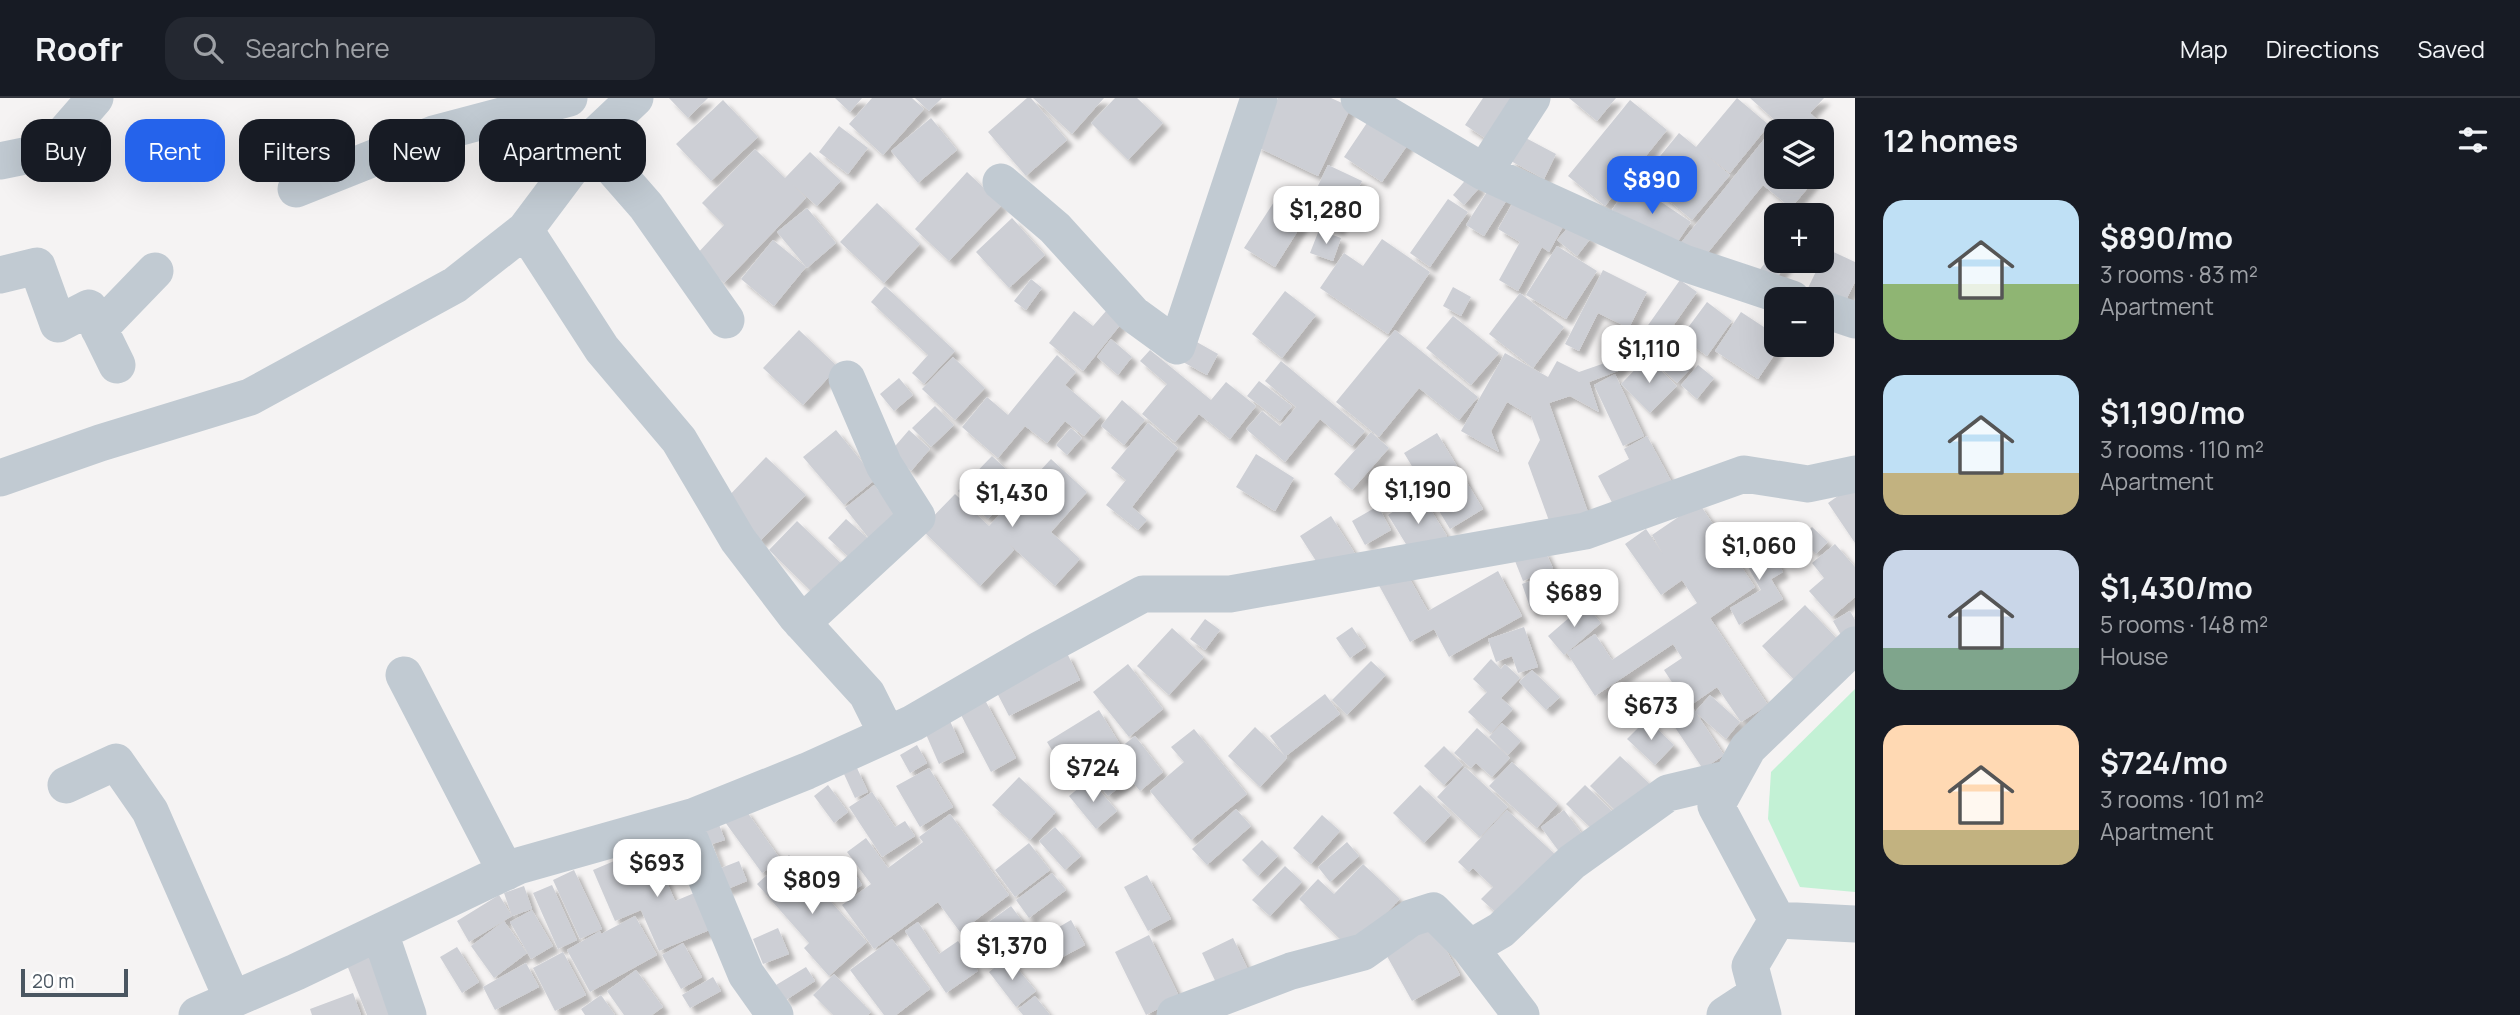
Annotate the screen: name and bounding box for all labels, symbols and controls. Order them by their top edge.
search box [165,17,655,80]
text: Roofr [35,26,123,71]
icon: search [189,29,227,67]
text: Search here [245,30,390,66]
text: Map [2180,32,2228,65]
text: Directions [2266,32,2379,65]
text: Saved [2417,32,2485,65]
chip: Buy [21,119,111,182]
chip: Rent [125,119,225,182]
chip: Filters [239,119,355,182]
chip: New [369,119,465,182]
chip: Apartment [479,119,646,182]
map controls [1764,119,1834,357]
button: layers [1764,119,1834,189]
text: 12 homes [1883,120,2018,161]
icon: filters [2454,121,2492,159]
pin: $890 [1611,156,1693,216]
text: $890 [1623,163,1681,195]
pin: $1,280 [1269,186,1383,246]
text: $1,280 [1289,193,1363,225]
button: + [1764,203,1834,273]
text: $890/mo [2100,217,2233,258]
icon: home [1939,228,2023,312]
text: 3 rooms · 83 m² [2100,258,2258,290]
button: − [1764,287,1834,357]
text: Apartment [2100,290,2214,322]
pin: $1,110 [1592,326,1706,385]
text: $1,110 [1617,332,1681,364]
text: $1,190/mo [2100,392,2245,433]
icon: home [1939,403,2023,487]
text: 3 rooms · 110 m² [2100,433,2264,465]
text: Apartment [2100,465,2214,497]
pin: $1,190 [1361,466,1475,526]
pin: $1,430 [955,470,1069,529]
text: $1,190 [1384,473,1452,505]
text: $1,430 [975,476,1049,508]
pin: $1,060 [1702,522,1816,582]
text: $1,060 [1721,529,1797,561]
text: $1,430/mo [2100,567,2253,608]
pin: $689 [1533,570,1615,629]
text: $689 [1545,576,1603,608]
icon: home [1939,578,2023,662]
text: 5 rooms · 148 m² [2100,608,2268,640]
text: House [2100,640,2169,672]
pin: $673 [1610,682,1692,742]
text: $673 [1624,689,1678,721]
text: $724/mo [2100,742,2228,783]
pin: $724 [1052,744,1134,804]
text: $724 [1066,751,1120,783]
icon: home [1939,753,2023,837]
text: 3 rooms · 101 m² [2100,783,2264,815]
text: Apartment [2100,815,2214,847]
pin: $693 [616,840,698,899]
text: $693 [629,846,685,878]
pin: $809 [771,856,853,916]
text: $809 [783,863,841,895]
pin: $1,370 [955,922,1069,982]
text: $1,370 [976,929,1048,961]
scale bar [21,966,128,998]
text: 20 m [32,968,74,994]

